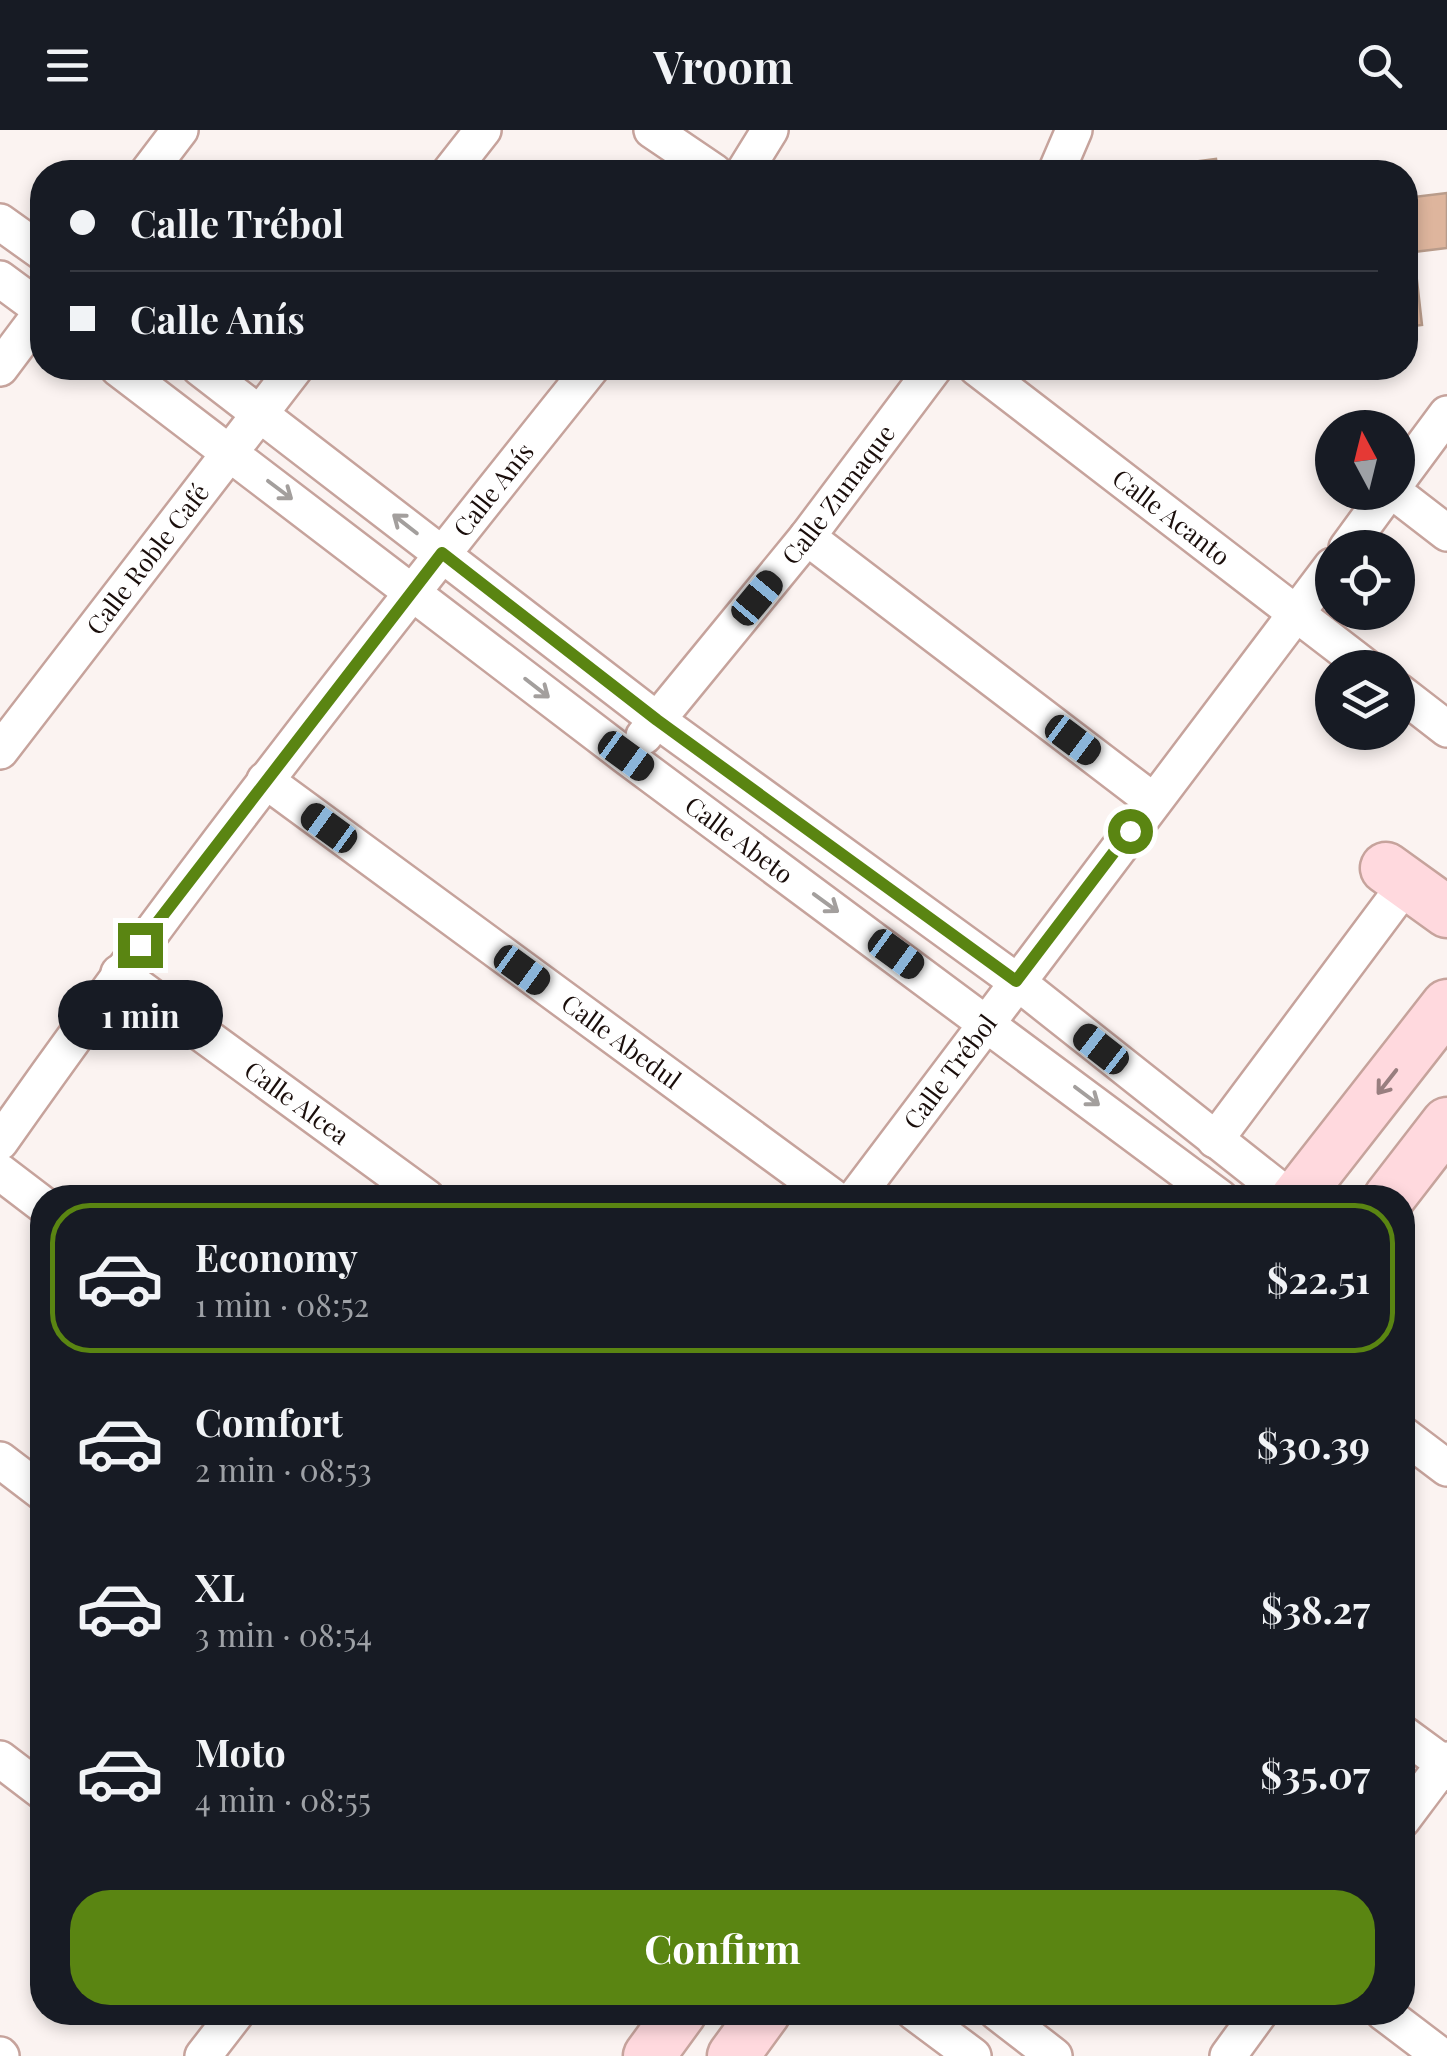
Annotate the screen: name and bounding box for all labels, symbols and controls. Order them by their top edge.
text: Vroom [653,35,794,95]
icon: menu [40,38,95,93]
icon: search [1352,38,1407,93]
text: Calle Trébol [130,197,344,248]
text: Calle Anís [130,293,305,344]
north arrow [1315,410,1415,510]
map controls [1315,410,1415,750]
street label: Calle Zumaque [773,417,901,571]
street label: Calle Anís [445,435,540,543]
street label: Calle Acanto [1107,461,1238,572]
street label: Calle Roble Café [78,476,215,641]
one-way arrow [266,479,292,501]
one-way arrow [392,514,419,535]
button: locate [1315,530,1415,630]
car [726,565,788,631]
button: layers [1315,650,1415,750]
one-way arrow [523,677,550,698]
car [1040,710,1106,770]
car [593,726,659,786]
street label: Calle Abeto [679,788,801,890]
car [296,798,362,858]
route start [1108,809,1153,854]
one-way arrow [812,892,839,913]
route end [118,923,163,968]
car [863,924,929,984]
car [489,940,555,1000]
callout: 1 min [58,980,222,1050]
street label: Calle Abedul [556,986,688,1095]
text: 1 min [101,993,180,1036]
street label: Calle Trébol [895,1007,1003,1135]
car [1068,1019,1134,1079]
street label: Calle Alcea [239,1052,357,1151]
one-way arrow [1377,1068,1398,1095]
one-way arrow [1073,1086,1100,1107]
text: Economy [195,1231,358,1282]
icon: car [75,1233,165,1323]
text: $22.51 [1267,1253,1370,1304]
text: 1 min · 08:52 [195,1282,369,1325]
text: Comfort [195,1396,343,1447]
icon: car [75,1398,165,1488]
text: $30.39 [1257,1418,1370,1469]
text: 2 min · 08:53 [195,1447,372,1490]
text: XL [195,1561,244,1612]
icon: car [75,1563,165,1653]
text: $38.27 [1261,1583,1370,1634]
text: 3 min · 08:54 [195,1612,372,1655]
text: Moto [195,1726,286,1777]
icon: car [75,1728,165,1818]
text: $35.07 [1260,1748,1370,1799]
text: 4 min · 08:55 [195,1777,371,1820]
button: Confirm [70,1890,1375,2005]

